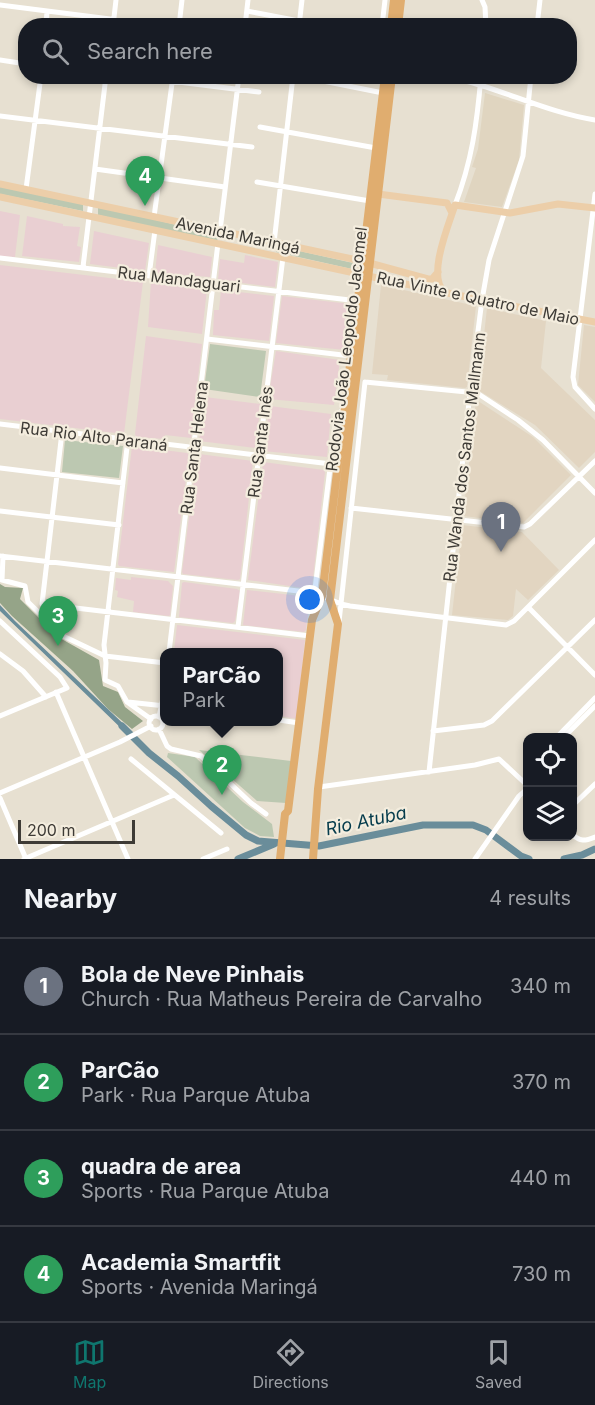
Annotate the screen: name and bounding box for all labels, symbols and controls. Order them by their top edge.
search box [18,18,577,84]
icon: search [39,35,72,68]
text: Search here [87,38,213,64]
pin: 4 [126,156,164,206]
street label: Avenida Maringá [174,212,302,258]
street label: Rodovia João Leopoldo Jacomel [321,226,371,472]
street label: Rua Mandaguari [117,262,241,296]
street label: Rua Vinte e Quatro de Maio [375,267,581,329]
street label: Rua Wanda dos Santos Mallmann [439,331,489,583]
street label: Rua Santa Helena [176,380,212,516]
street label: Rua Santa Inês [243,385,277,499]
street label: Rua Rio Alto Paraná [19,417,169,455]
pin: 1 [482,502,520,552]
your location [295,585,324,614]
pin: 3 [38,596,78,646]
popup [160,648,283,726]
text: ParCão [182,662,261,688]
text: Park [182,688,225,712]
map controls [523,733,577,841]
button: locate [523,733,577,787]
pin: 2 [202,746,242,795]
button: layers [523,787,577,841]
water label: Rio Atuba [323,802,408,839]
scale bar [18,817,135,844]
text: 200 m [27,820,75,840]
text: Nearby [24,883,117,914]
text: 4 results [489,886,571,910]
text: Bola de Neve Pinhais [81,961,304,987]
text: 1 [39,974,48,998]
text: 340 m [510,974,571,998]
text: Church · Rua Matheus Pereira de Carvalho [81,987,482,1011]
text: ParCão [81,1057,159,1083]
text: 2 [37,1070,50,1094]
text: 370 m [512,1070,571,1094]
text: Park · Rua Parque Atuba [81,1083,310,1107]
text: quadra de area [81,1153,241,1179]
text: 3 [37,1166,50,1190]
text: 440 m [509,1166,571,1190]
text: Sports · Rua Parque Atuba [81,1179,329,1203]
text: Academia Smartfit [81,1249,281,1275]
text: 4 [37,1262,50,1286]
text: 730 m [512,1262,571,1286]
text: Sports · Avenida Maringá [81,1275,318,1299]
tab: Map [73,1336,106,1392]
tab: Directions [253,1336,329,1392]
tab: Saved [475,1336,522,1392]

